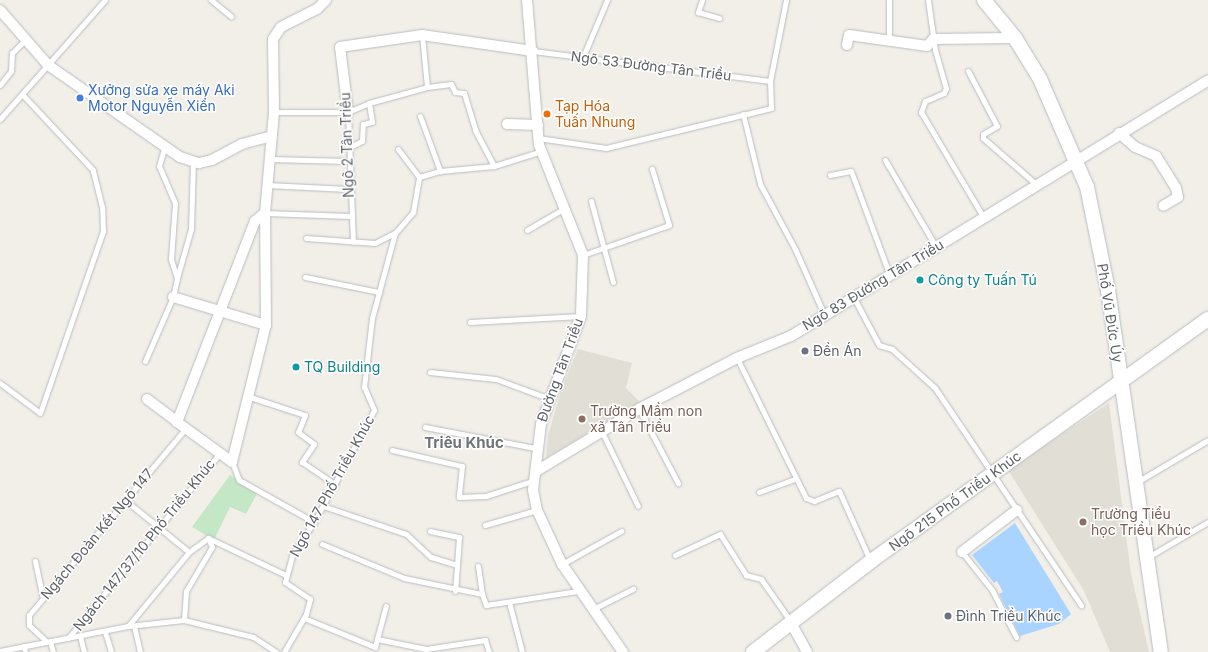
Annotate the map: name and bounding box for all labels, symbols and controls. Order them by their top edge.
street label: Ngõ 53 Đường Tân Triều [570,48,732,84]
place label: Xưởng sửa xe máy Aki Motor Nguyễn Xiển [88,82,235,114]
street label: Ngõ 2 Tân Triều [337,92,357,198]
marker: Xưởng sửa xe máy Aki Motor Nguyễn Xiển [75,93,85,103]
place label: Tạp Hóa Tuấn Nhung [555,98,635,130]
marker: Tạp Hóa Tuấn Nhung [542,109,552,119]
street label: Ngõ 83 Đường Tân Triều [799,236,947,334]
street label: Phố Vũ Đức Úy [1094,262,1126,364]
place label: Công ty Tuấn Tú [928,272,1037,288]
marker: Công ty Tuấn Tú [915,275,925,285]
street label: Đường Tân Triều [533,316,587,424]
place label: Đền Án [813,343,861,359]
marker: Đền Án [800,346,810,356]
place label: TQ Building [304,359,380,375]
marker: TQ Building [291,362,301,372]
place label: Trường Mầm non xã Tân Triều [590,403,703,436]
street label: Ngõ 147 Phố Triều Khúc [286,412,378,560]
marker: Trường Mầm non xã Tân Triều [577,414,587,424]
district label: Triêu Khúc [424,434,504,452]
street label: Ngõ 215 Phố Triều Khúc [886,447,1024,555]
street label: Ngách 147/37/10 Phố Triều Khúc [70,456,218,634]
street label: Ngách Đoàn Kết Ngõ 147 [37,465,157,603]
place label: Trường Tiểu học Triều Khúc [1091,506,1191,538]
marker: Trường Tiểu học Triều Khúc [1078,517,1088,527]
place label: Đình Triều Khúc [956,608,1061,624]
marker: Đình Triều Khúc [943,611,953,621]

